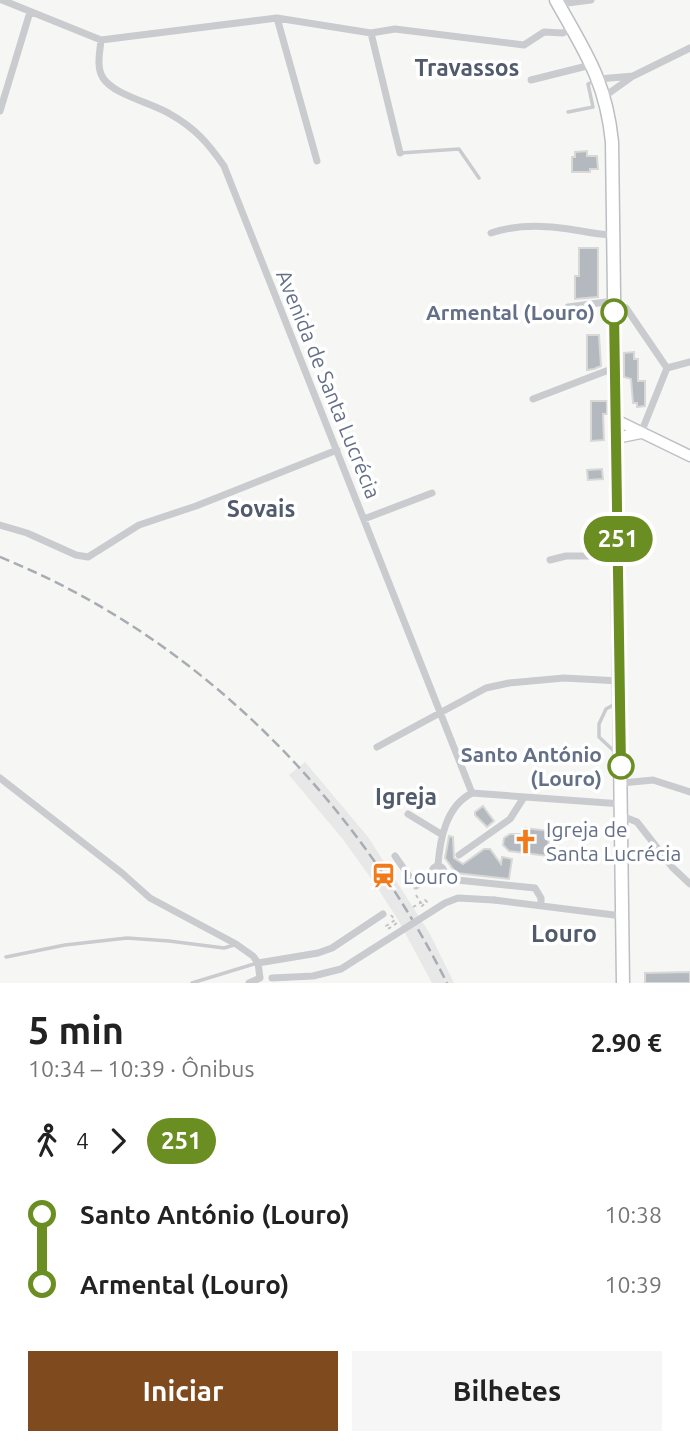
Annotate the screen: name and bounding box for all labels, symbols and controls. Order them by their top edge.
district label: Travassos [415,55,519,80]
street label: Avenida de Santa Lucrécia [272,266,386,502]
marker: Armental (Louro) [601,299,627,325]
place label: Armental (Louro) [426,300,595,324]
district label: Sovais [227,496,295,521]
line badge: 251 [578,516,658,562]
text: 251 [598,525,638,552]
place label: Santo António (Louro) [461,742,602,790]
marker: Santo António (Louro) [608,753,634,779]
district label: Igreja [375,784,437,809]
place label: Igreja de Santa Lucrécia [546,817,681,865]
church icon: Igreja de Santa Lucrécia [512,827,540,855]
station icon: Louro [369,862,397,890]
place label: Louro [403,864,458,888]
district label: Louro [531,920,597,947]
text: 5 min [28,1009,124,1051]
text: 2.90 € [591,1028,662,1057]
text: 10:34 – 10:39 · Ônibus [28,1056,254,1081]
icon: walk [28,1122,66,1160]
icon: forward [99,1122,137,1160]
text: 251 [161,1127,202,1154]
text: 4 [76,1128,89,1153]
text: Santo António (Louro) [80,1200,350,1229]
text: 10:38 [604,1202,662,1227]
text: Armental (Louro) [80,1270,289,1299]
text: 10:39 [604,1272,662,1297]
button: Iniciar [28,1351,338,1431]
button: Bilhetes [352,1351,662,1431]

